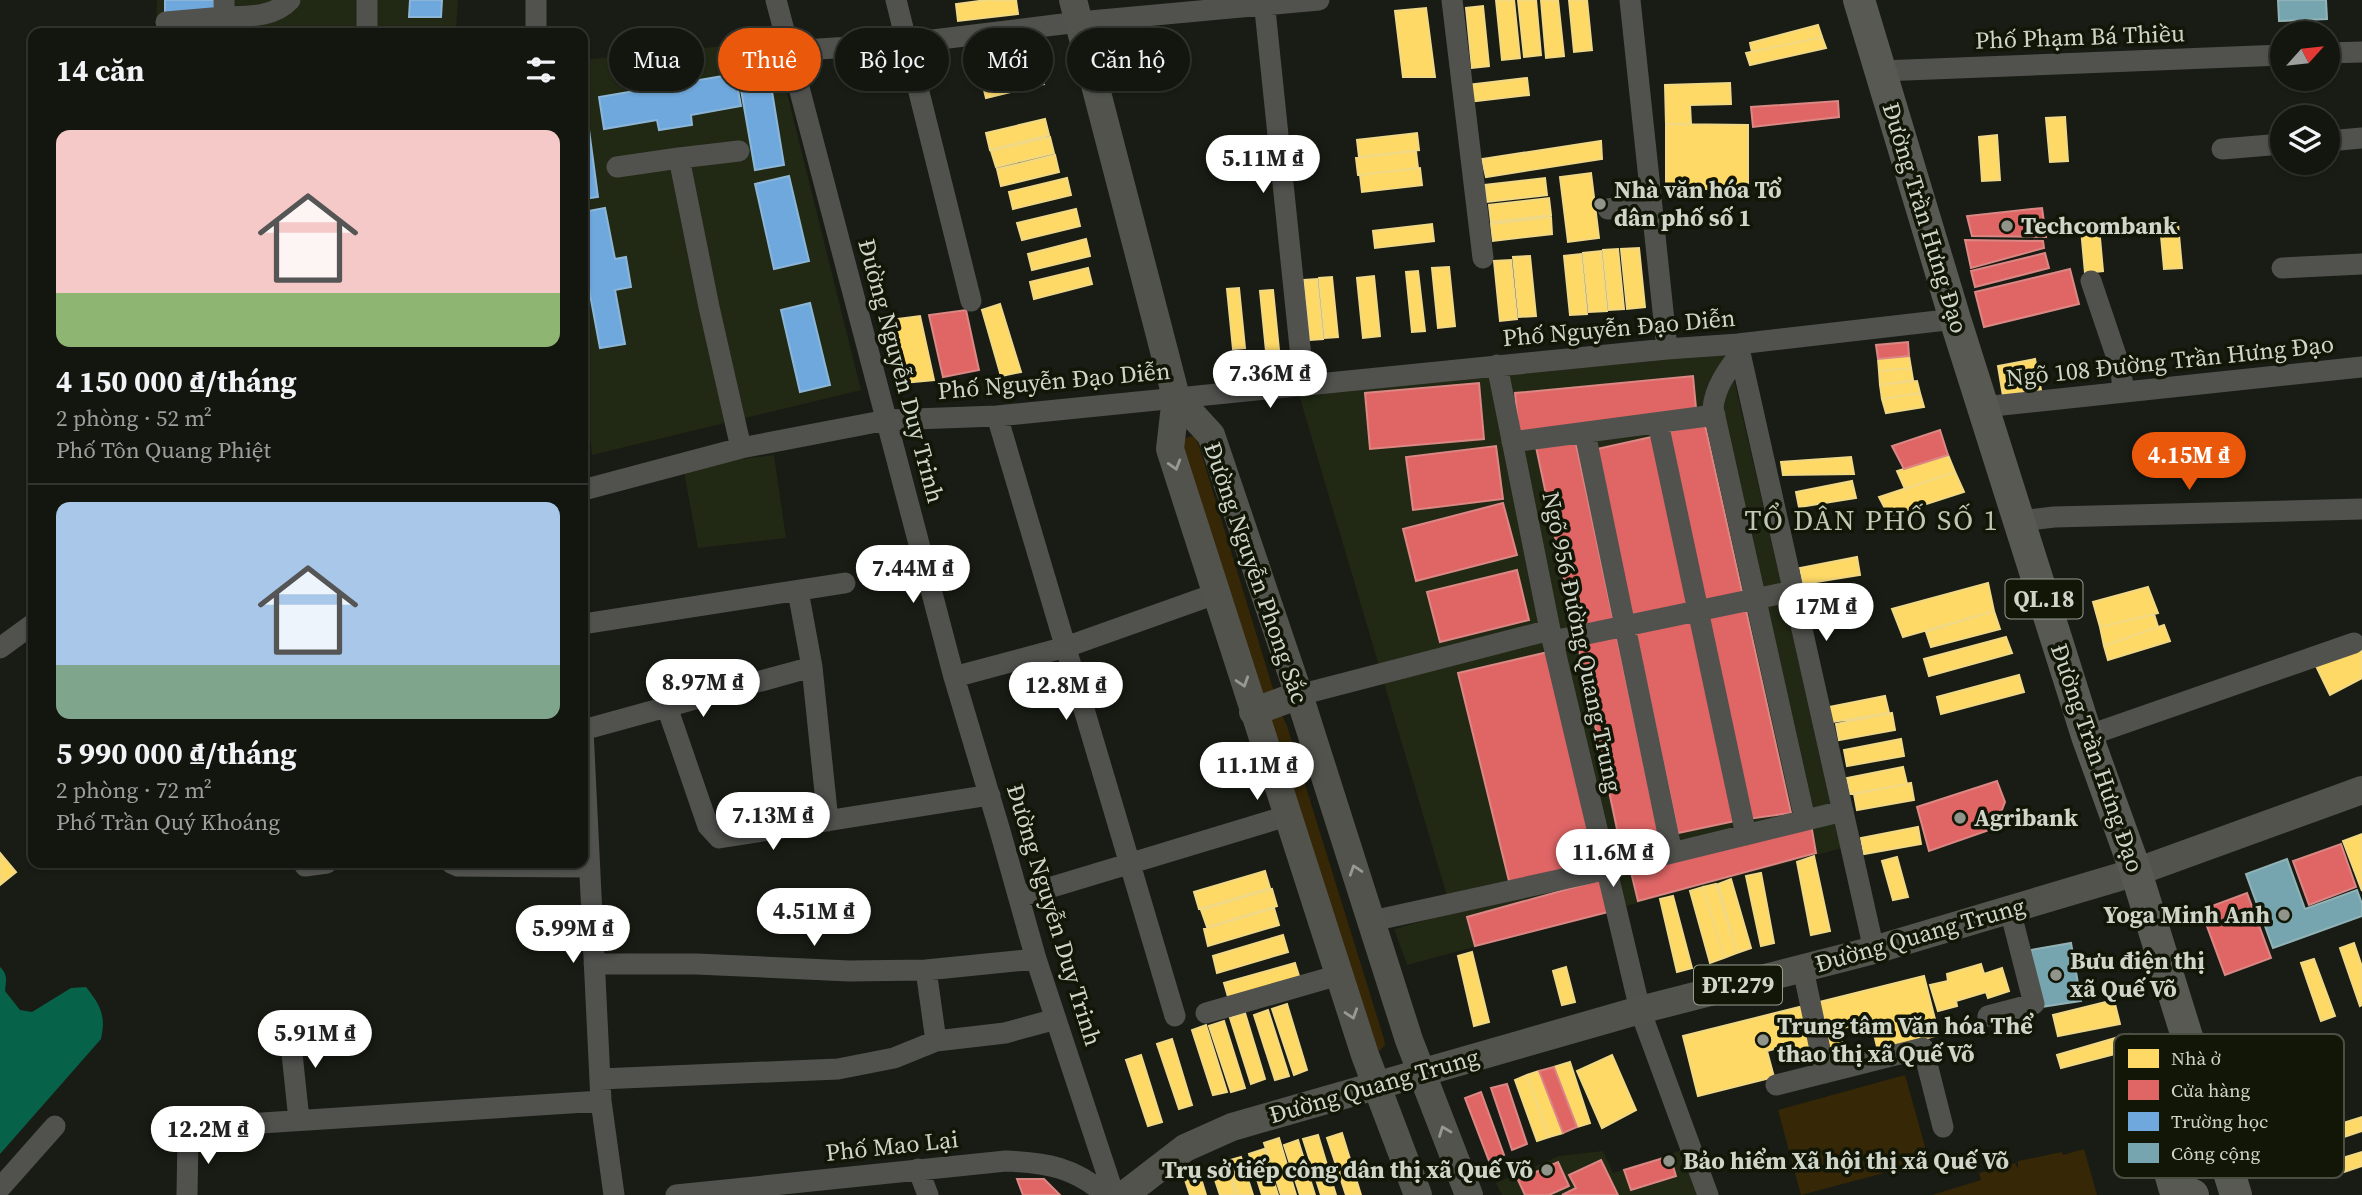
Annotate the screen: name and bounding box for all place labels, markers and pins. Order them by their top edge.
pin: 5.11M ₫ [1198,136,1328,195]
place label: Nhà văn hóa Tổ dân phố số 1 [1614,173,1782,234]
marker: Nhà văn hóa Tổ dân phố số 1 [1592,196,1608,212]
place label: Techcombank [2021,209,2178,242]
marker: Techcombank [1999,218,2015,234]
pin: 7.36M ₫ [1205,350,1335,410]
pin: 4.15M ₫ [2124,433,2254,492]
pin: 7.44M ₫ [848,546,978,605]
pin: 17M ₫ [1777,584,1875,643]
pin: 8.97M ₫ [638,660,768,719]
pin: 12.8M ₫ [1001,662,1131,722]
pin: 11.1M ₫ [1192,742,1322,802]
pin: 7.13M ₫ [708,792,838,852]
place label: Agribank [1974,801,2079,834]
marker: Agribank [1952,810,1968,826]
pin: 11.6M ₫ [1548,830,1678,889]
pin: 4.51M ₫ [749,888,879,948]
place label: Yoga Minh Anh [2103,898,2270,931]
pin: 5.99M ₫ [508,906,638,965]
marker: Yoga Minh Anh [2276,907,2292,923]
place label: Bưu điện thị xã Quế Võ [2070,944,2205,1005]
marker: Bưu điện thị xã Quế Võ [2048,967,2064,983]
place label: Trung tâm Văn hóa Thể thao thị xã Quế Võ [1777,1009,2034,1070]
pin: 5.91M ₫ [250,1010,380,1070]
marker: Trung tâm Văn hóa Thể thao thị xã Quế Võ [1755,1032,1771,1048]
pin: 12.2M ₫ [143,1106,273,1166]
place label: Bảo hiểm Xã hội thị xã Quế Võ [1683,1144,2009,1177]
place label: Trụ sở tiếp công dân thị xã Quế Võ [1162,1153,1533,1186]
marker: Bảo hiểm Xã hội thị xã Quế Võ [1661,1153,1677,1169]
marker: Trụ sở tiếp công dân thị xã Quế Võ [1539,1162,1555,1178]

